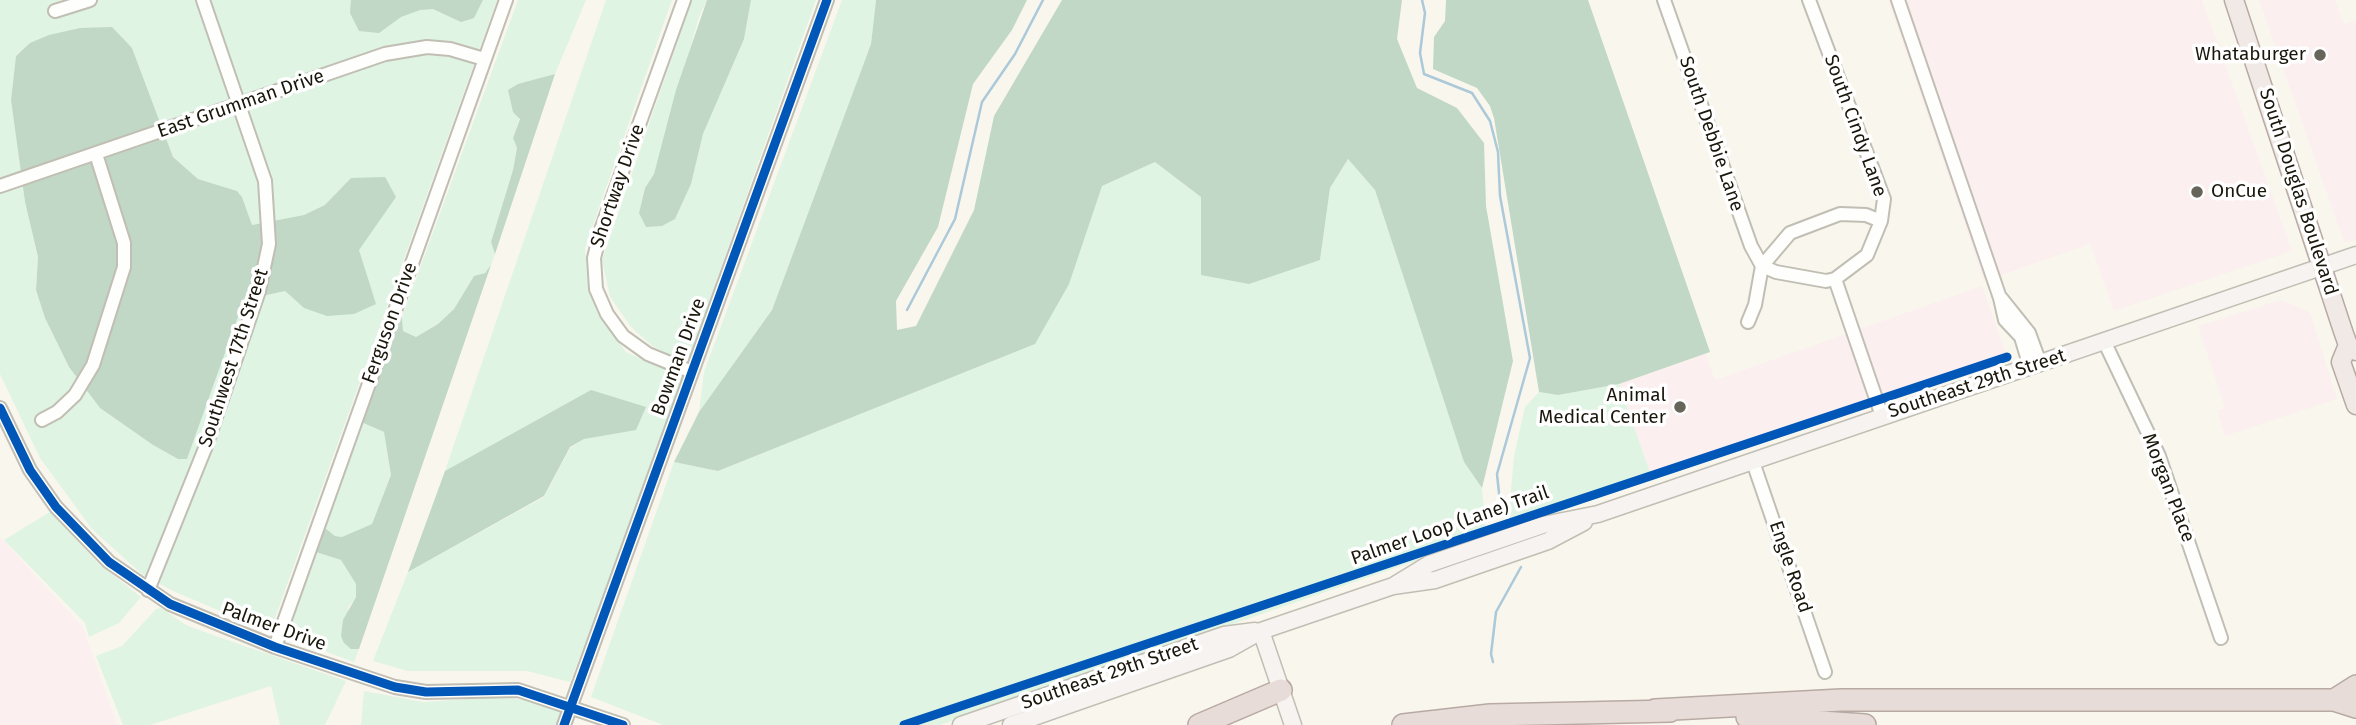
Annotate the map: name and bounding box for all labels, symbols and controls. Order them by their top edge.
place label: Whataburger [2195,44,2306,66]
marker: Whataburger [2312,47,2328,63]
street label: South Cindy Lane [1819,52,1891,200]
street label: South Debbie Lane [1674,53,1748,215]
street label: East Grumman Drive [155,65,327,143]
street label: South Douglas Boulevard [2254,86,2342,298]
street label: Shortway Drive [586,121,650,251]
place label: OnCue [2211,181,2267,203]
marker: OnCue [2189,184,2205,200]
street label: Ferguson Drive [357,259,423,387]
street label: Southwest 17th Street [194,266,274,450]
street label: Bowman Drive [647,295,711,419]
street label: Southeast 29th Street [1885,345,2069,423]
place label: Animal Medical Center [1538,385,1666,429]
marker: Animal Medical Center [1672,399,1688,415]
street label: Morgan Place [2137,430,2199,546]
street label: Palmer Loop (Lane) Trail [1348,481,1552,571]
street label: Engle Road [1764,518,1816,616]
street label: Palmer Drive [219,598,329,656]
street label: Southeast 29th Street [1019,633,1201,715]

